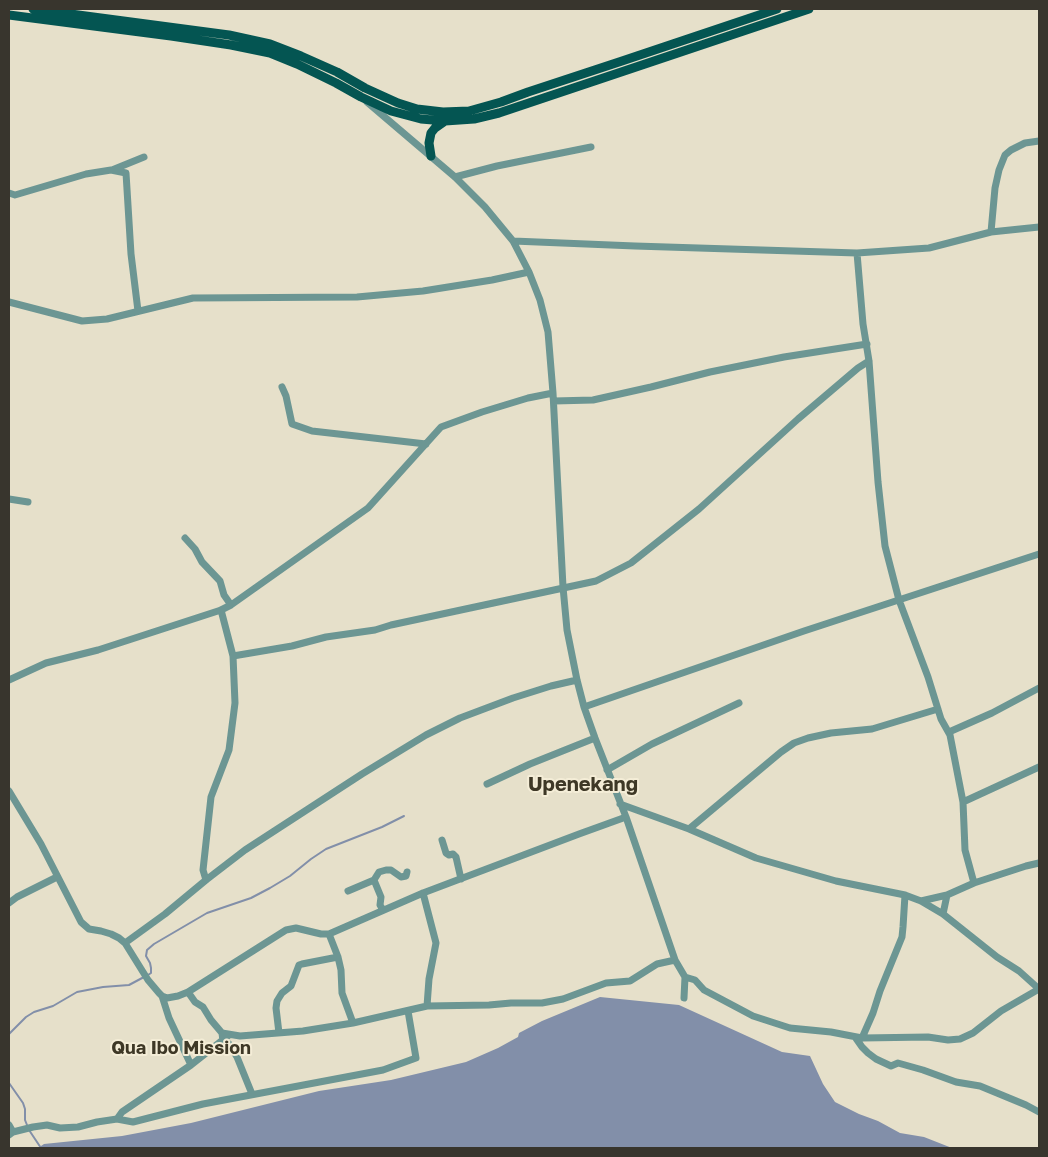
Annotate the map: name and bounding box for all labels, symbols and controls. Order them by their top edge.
district label: Upenekang [528,773,638,797]
district label: Qua Ibo Mission [111,1037,251,1059]

